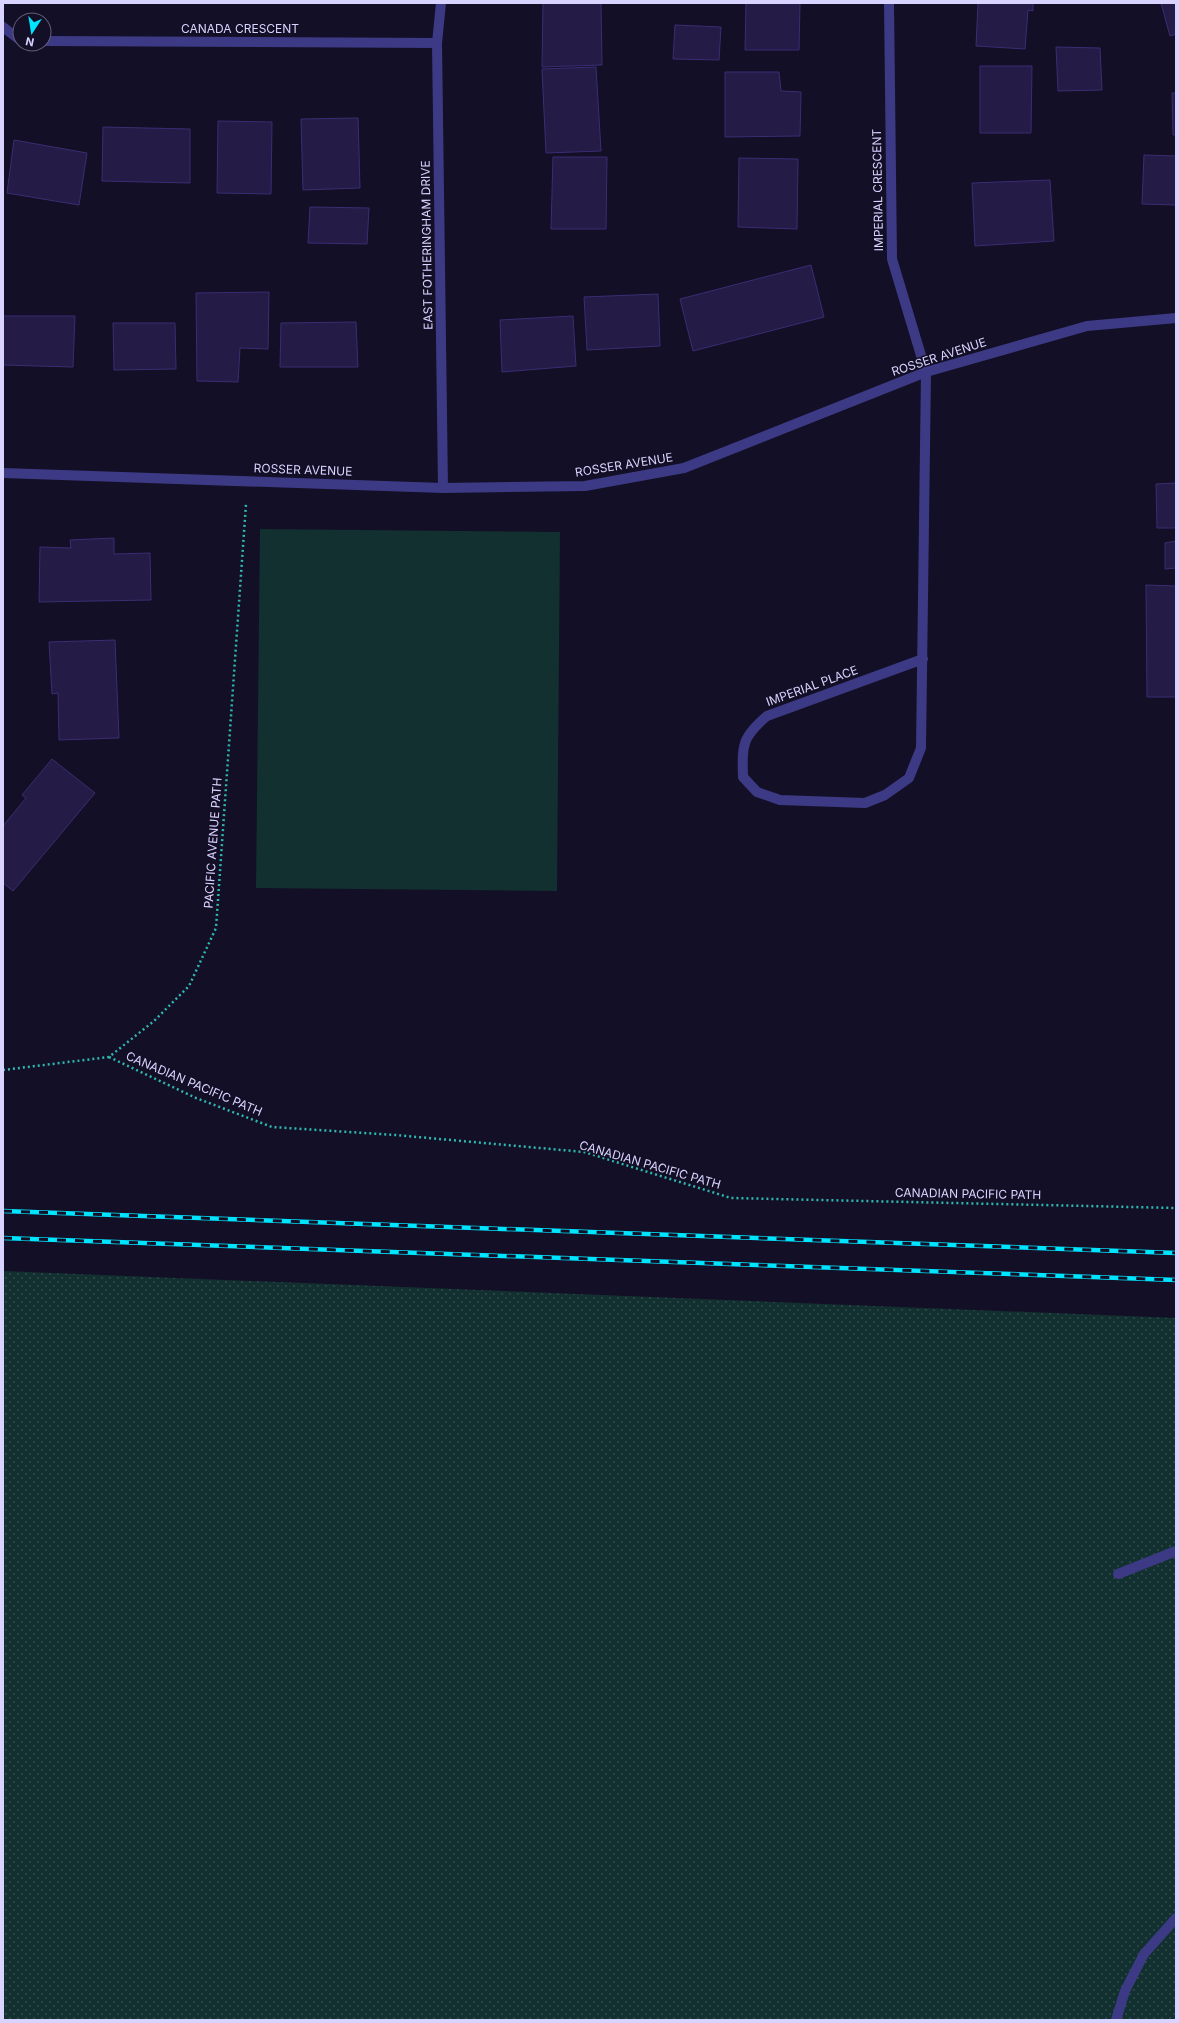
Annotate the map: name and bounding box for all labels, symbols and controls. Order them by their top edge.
north arrow [12,12,52,52]
street label: CANADA CRESCENT [181,21,299,36]
text: N [24,34,35,50]
street label: IMPERIAL CRESCENT [869,128,886,251]
street label: EAST FOTHERINGHAM DRIVE [418,160,435,330]
street label: ROSSER AVENUE [890,334,988,379]
street label: ROSSER AVENUE [574,449,674,480]
street label: ROSSER AVENUE [253,460,353,479]
street label: IMPERIAL PLACE [764,662,860,709]
street label: PACIFIC AVENUE PATH [200,777,225,909]
street label: CANADIAN PACIFIC PATH [124,1048,265,1119]
street label: CANADIAN PACIFIC PATH [578,1137,723,1192]
street label: CANADIAN PACIFIC PATH [895,1185,1041,1202]

